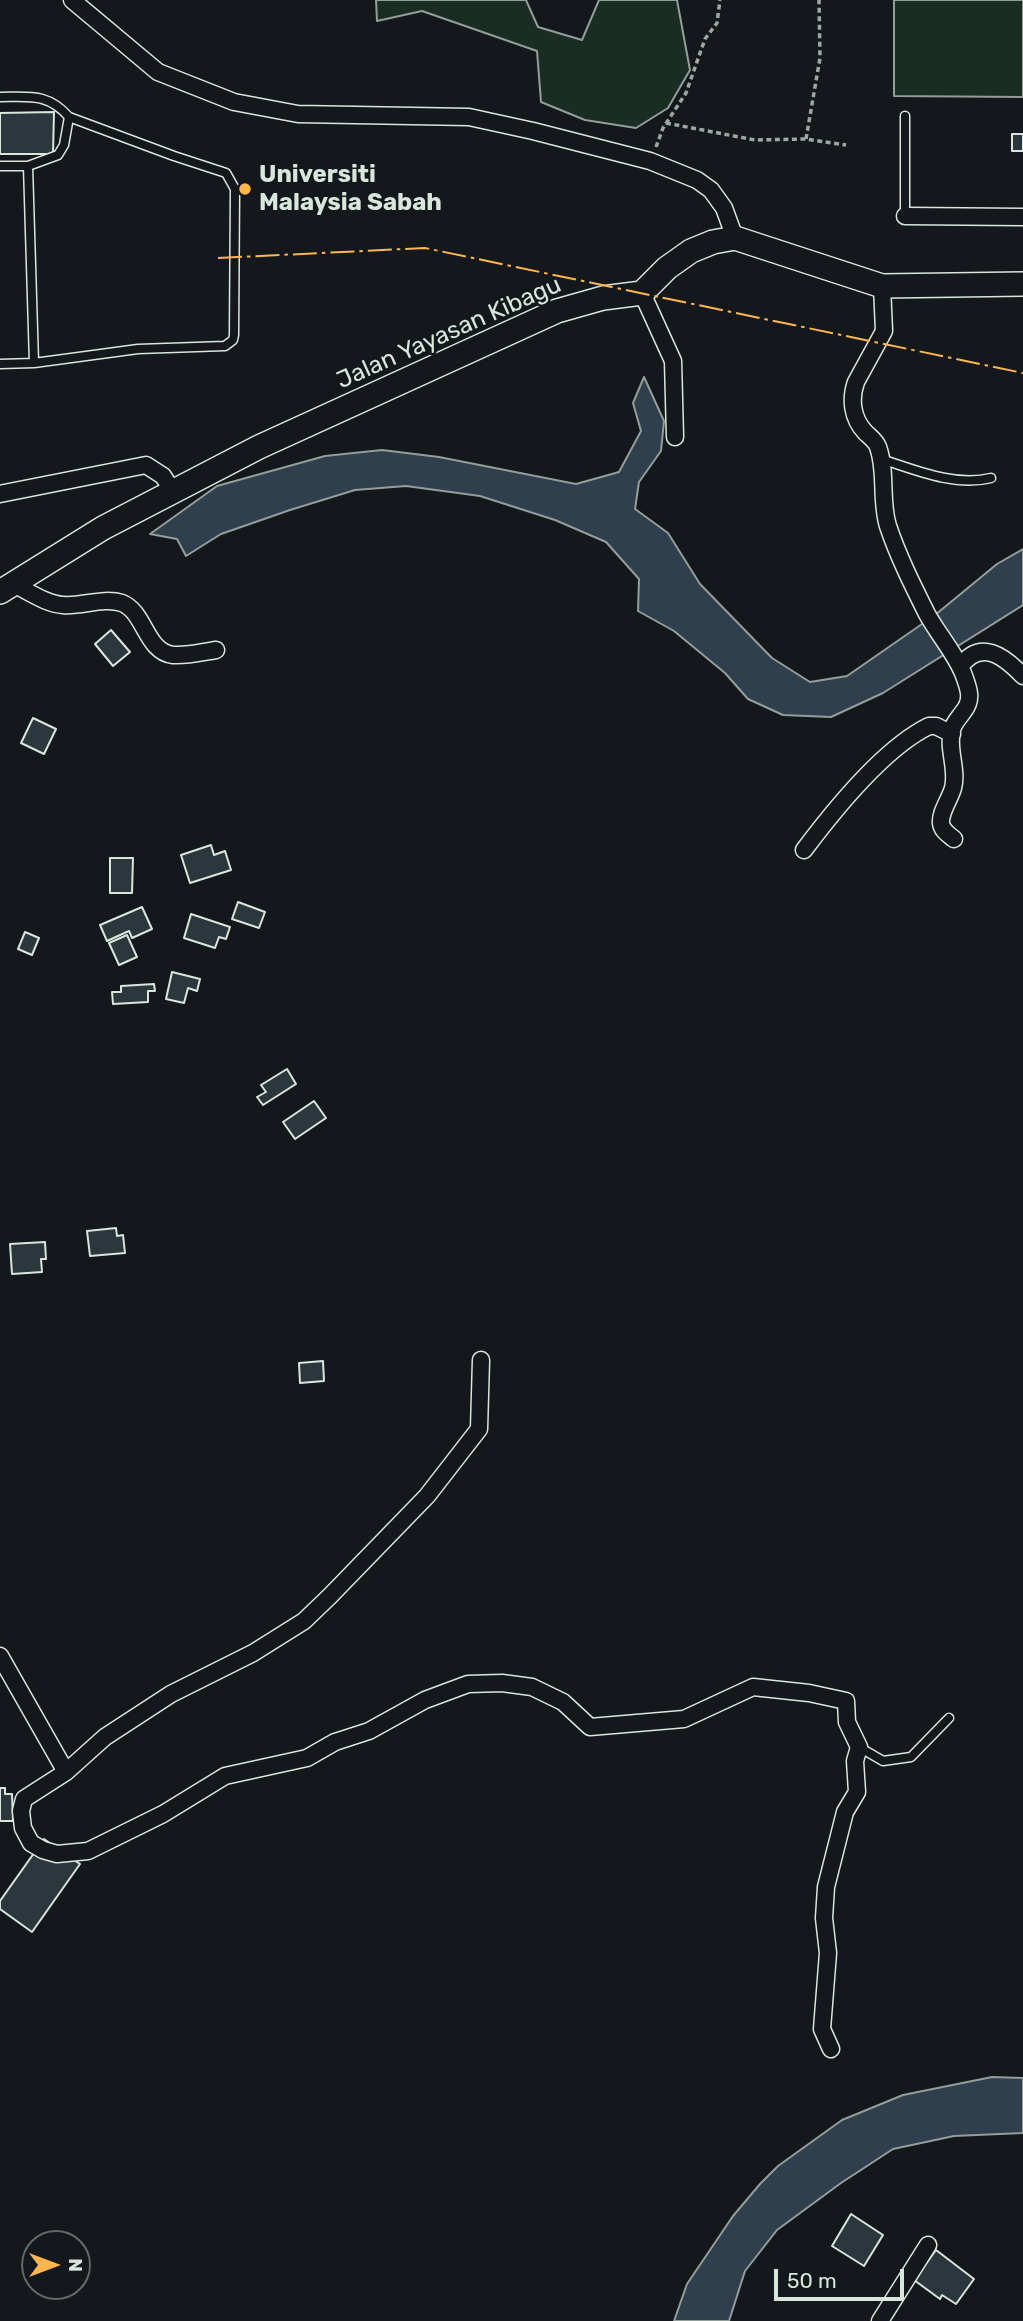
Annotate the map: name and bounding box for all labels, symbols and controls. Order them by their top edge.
place label: Universiti Malaysia Sabah [259,161,442,217]
marker: Universiti Malaysia Sabah [237,181,253,197]
street label: Jalan Yayasan Kibagu [332,271,566,395]
north arrow [21,2230,91,2300]
scale bar [778,2254,908,2298]
text: N [64,2258,87,2272]
text: 50 m [787,2268,837,2293]

